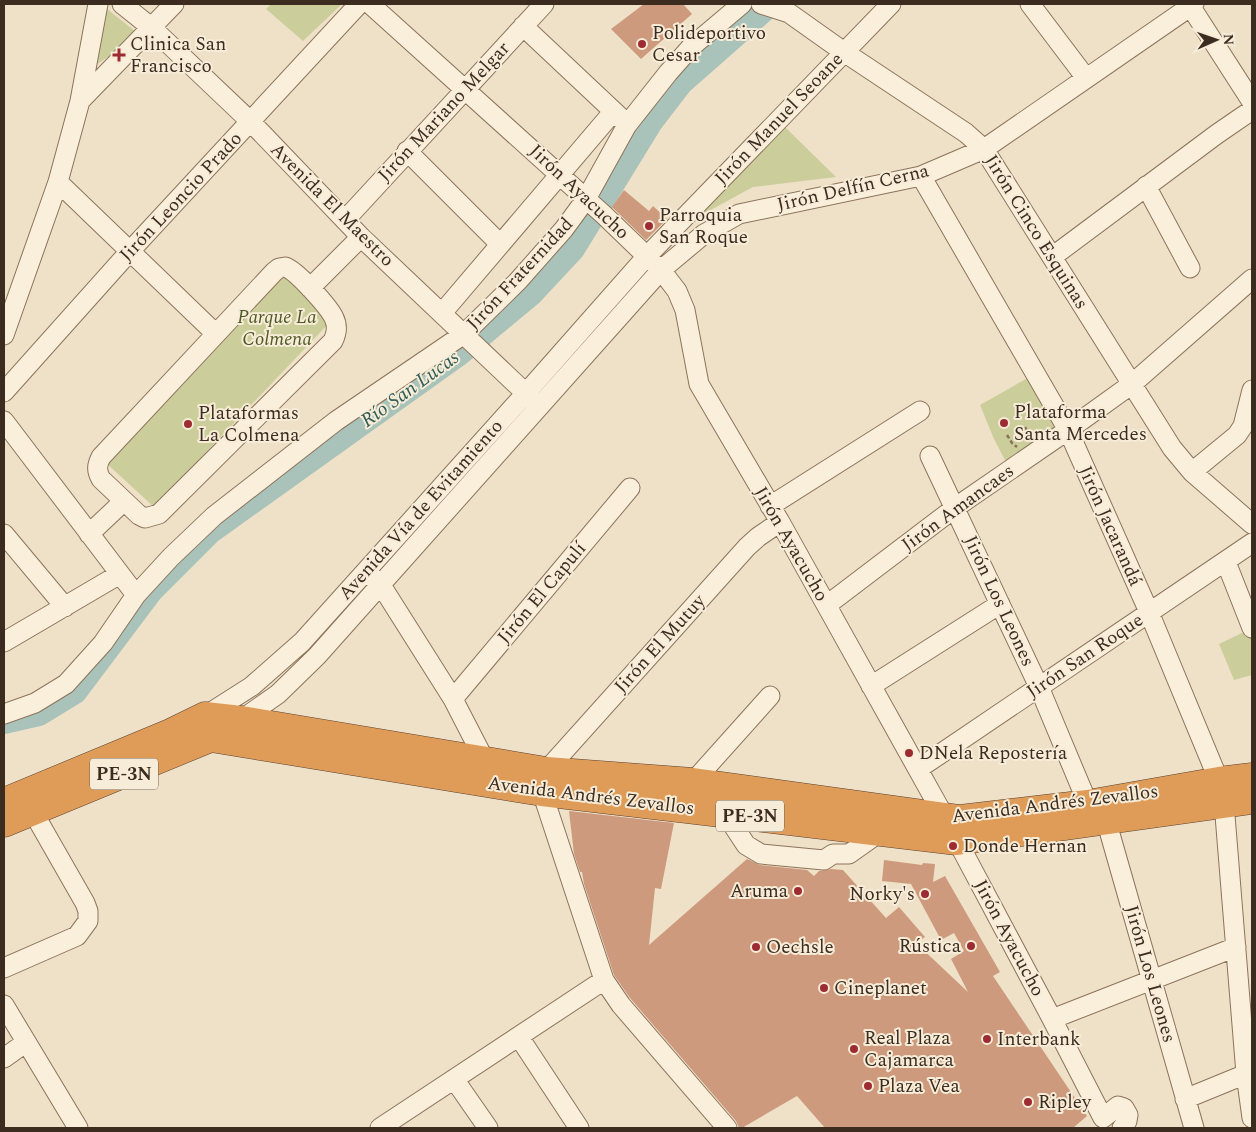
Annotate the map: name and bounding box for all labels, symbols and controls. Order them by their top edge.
north arrow [1191,15,1241,65]
place label: Polideportivo Cesar [652,19,766,70]
place label: Clinica San Francisco [130,30,226,81]
text: N [1218,33,1239,46]
street label: Jirón Mariano Melgar [371,35,517,189]
marker: Polideportivo Cesar [636,38,648,50]
street label: Jirón Manuel Seoane [708,46,850,192]
marker: Clinica San Francisco [112,48,126,62]
street label: Jirón Leoncio Prado [113,125,249,269]
street label: Avenida El Maestro [263,136,401,274]
street label: Jirón Ayacucho [522,137,636,247]
street label: Jirón Cinco Esquinas [977,149,1095,315]
street label: Jirón Delfín Cerna [774,156,933,220]
place label: Parroquia San Roque [659,201,748,252]
street label: Jirón Fraternidad [460,211,580,337]
marker: Parroquia San Roque [643,220,655,232]
park label: Parque La Colmena [237,303,317,354]
water label: Río San Lucas [354,343,466,435]
place label: Plataforma Santa Mercedes [1014,398,1147,449]
place label: Plataformas La Colmena [198,399,300,450]
street label: Avenida Vía de Evitamiento [332,413,510,607]
marker: Plataforma Santa Mercedes [998,417,1010,429]
marker: Plataformas La Colmena [182,418,194,430]
street label: Jirón Amancaes [896,457,1020,559]
street label: Jirón Jacarandá [1070,461,1150,592]
street label: Jirón Ayacucho [746,481,836,607]
street label: Jirón Los Leones [956,531,1042,671]
street label: Jirón El Capulí [491,535,594,650]
street label: Jirón El Mutuy [607,587,713,700]
street label: Jirón San Roque [1021,606,1149,706]
place label: DNela Repostería [919,739,1068,768]
marker: DNela Repostería [903,747,915,759]
road number: PE-3N [90,759,158,790]
street label: Avenida Andrés Zevallos [486,769,696,823]
street label: Avenida Andrés Zevallos [950,777,1160,831]
road number: PE-3N [716,800,784,831]
place label: Donde Hernan [963,832,1087,861]
marker: Donde Hernan [947,840,959,852]
street label: Jirón Ayacucho [966,874,1052,1002]
place label: Aruma [730,877,789,906]
place label: Norky's [849,880,915,909]
marker: Aruma [792,885,804,897]
marker: Norky's [919,888,931,900]
street label: Jirón Los Leones [1117,902,1183,1046]
place label: Rústica [899,932,962,961]
place label: Oechsle [766,933,834,962]
marker: Rústica [965,940,977,952]
marker: Oechsle [750,941,762,953]
place label: Cineplanet [834,974,927,1003]
marker: Cineplanet [818,982,830,994]
place label: Real Plaza Cajamarca [864,1024,955,1075]
place label: Interbank [997,1025,1081,1054]
marker: Interbank [981,1033,993,1045]
marker: Real Plaza Cajamarca [848,1043,860,1055]
place label: Plaza Vea [878,1072,960,1101]
marker: Plaza Vea [862,1080,874,1092]
place label: Ripley [1038,1088,1092,1117]
marker: Ripley [1022,1096,1034,1108]

